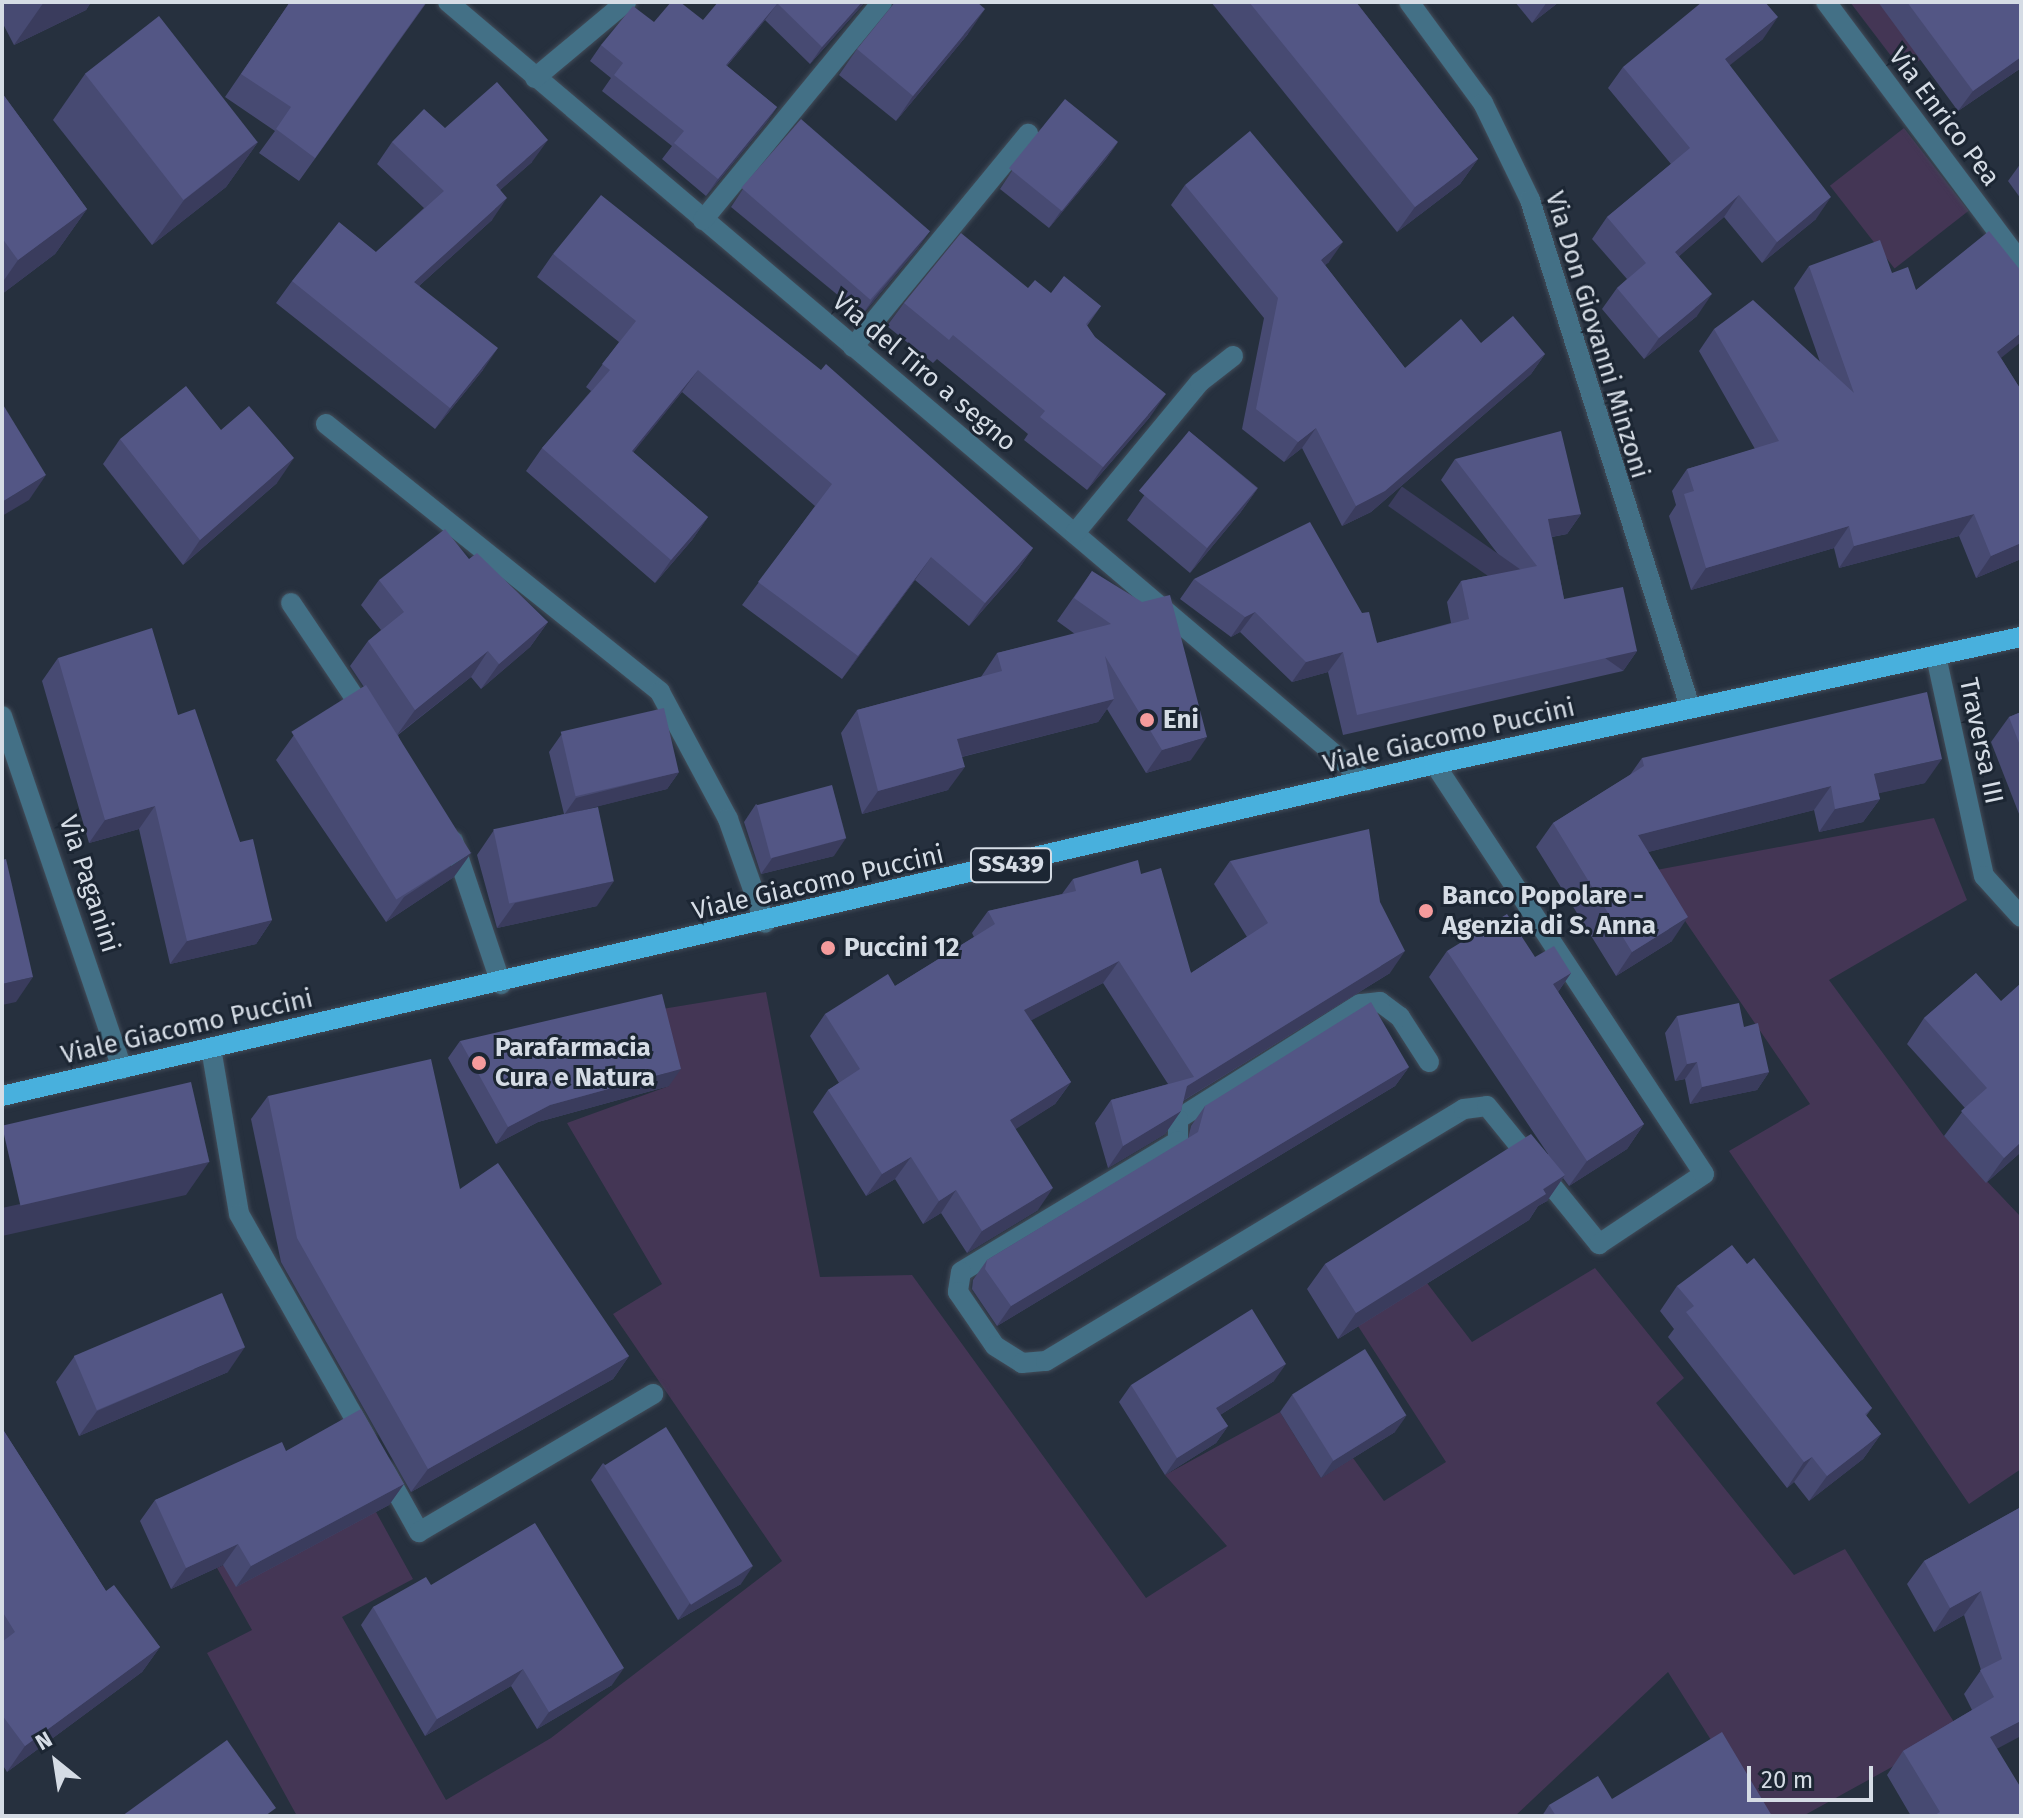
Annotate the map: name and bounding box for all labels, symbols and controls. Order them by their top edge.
street label: Via Enrico Pea [1882,42,2006,192]
street label: Via Don Giovanni Minzoni [1538,188,1656,482]
street label: Via del Tiro a segno [826,286,1022,458]
street label: Traversa III [1952,675,2010,807]
street label: Viale Giacomo Puccini [1320,692,1578,780]
place label: Eni [1163,704,1199,736]
marker: Eni [1138,711,1156,729]
street label: Via Paganini [52,811,126,957]
street label: Viale Giacomo Puccini [689,839,947,927]
road number: SS439 [969,845,1053,885]
place label: Banco Popolare - Agenzia di S. Anna [1442,880,1656,942]
marker: Banco Popolare - Agenzia di S. Anna [1417,902,1435,920]
place label: Puccini 12 [844,932,960,964]
marker: Puccini 12 [819,939,837,957]
street label: Viale Giacomo Puccini [58,983,316,1071]
place label: Parafarmacia Cura e Natura [495,1032,655,1094]
marker: Parafarmacia Cura e Natura [470,1054,488,1072]
north arrow [16,1722,96,1802]
text: N [31,1725,57,1756]
scale bar [1751,1750,1877,1800]
text: 20 m [1761,1766,1813,1794]

